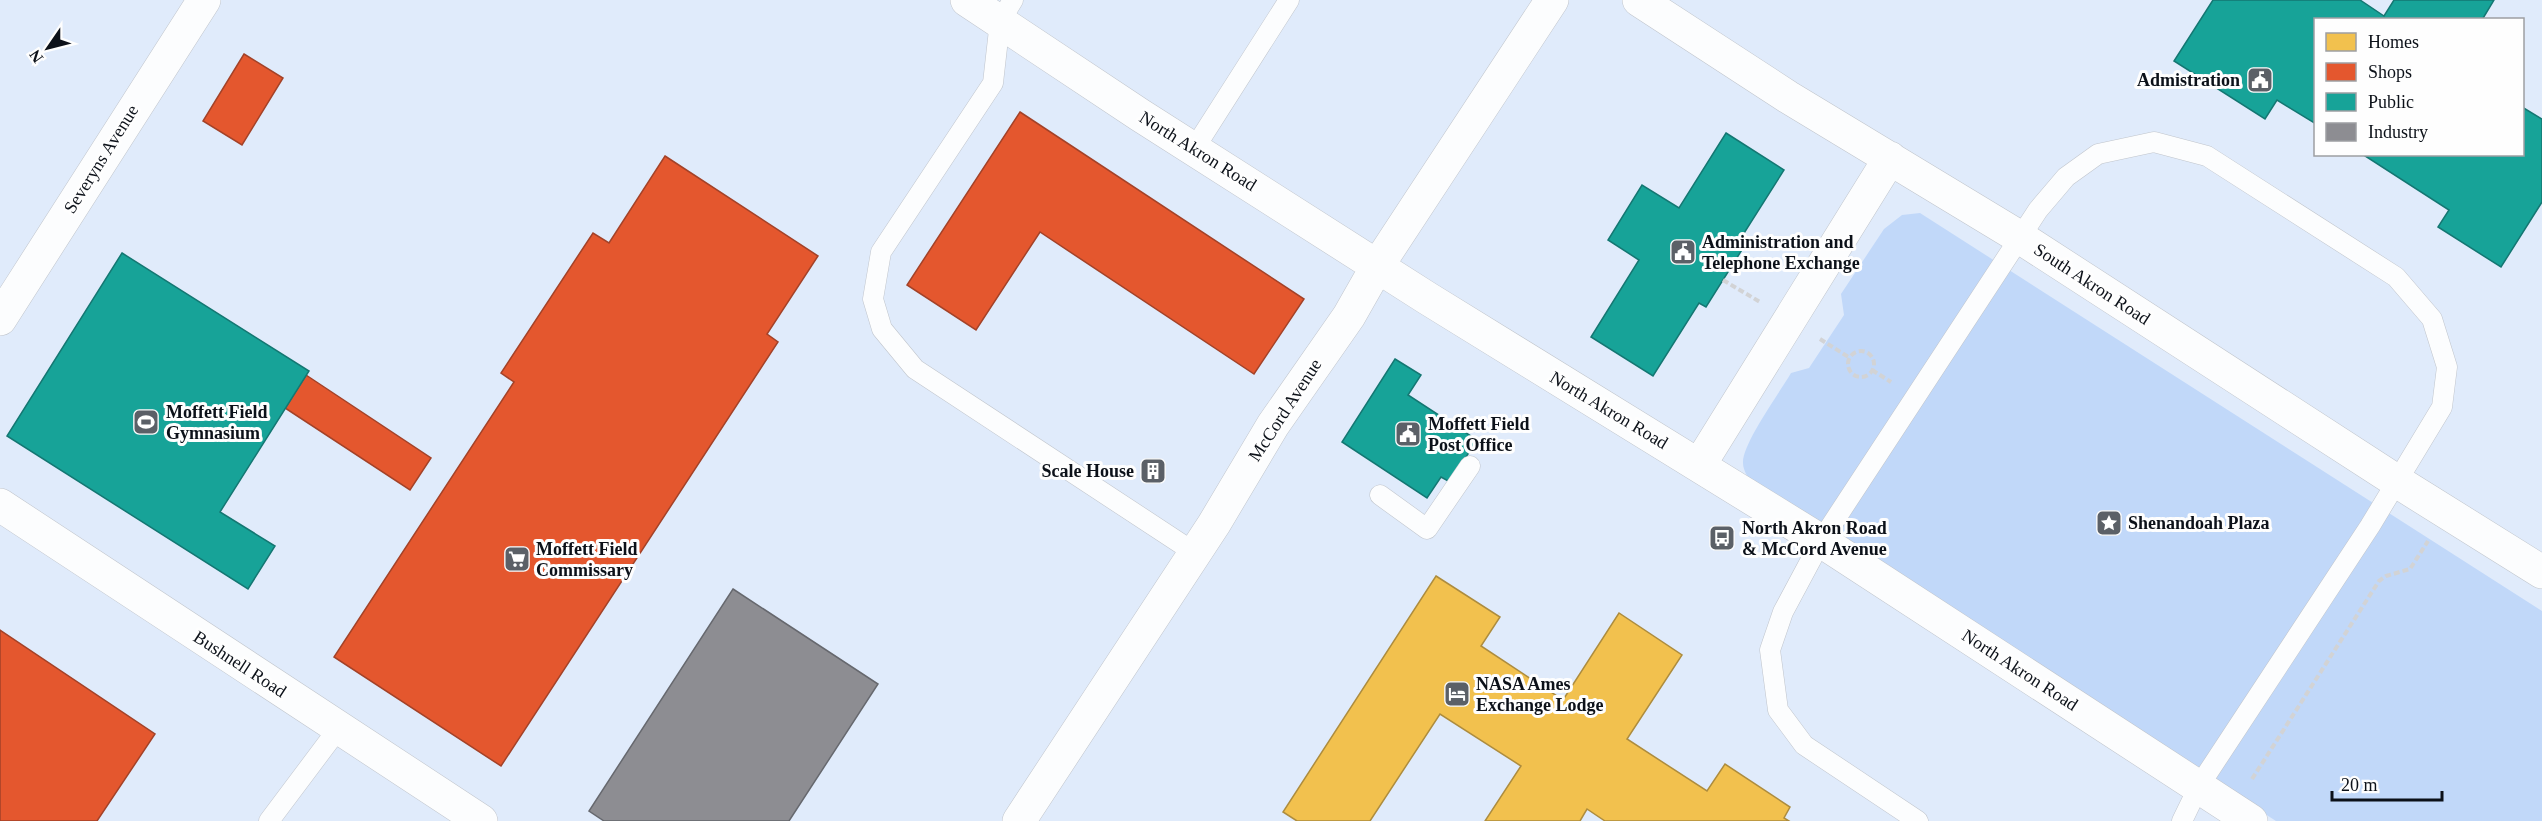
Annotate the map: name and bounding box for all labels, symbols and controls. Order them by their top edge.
north arrow [18,18,78,78]
legend [2314,18,2524,156]
text: Homes [2368,32,2419,52]
text: N [26,46,46,66]
text: Shops [2368,62,2412,82]
public building icon: Admistration [2245,65,2275,95]
place label: Admistration [2137,70,2240,90]
text: Public [2368,92,2414,112]
street label: Severyns Avenue [60,101,142,217]
street label: North Akron Road [1136,107,1260,195]
text: Industry [2368,122,2428,142]
place label: Administration and Telephone Exchange [1702,232,1860,273]
public building icon: Administration and Telephone Exchange [1668,237,1698,267]
street label: South Akron Road [2030,239,2154,329]
street label: McCord Avenue [1244,355,1326,465]
street label: North Akron Road [1546,367,1672,453]
place label: Moffett Field Gymnasium [166,402,267,443]
sports icon: Moffett Field Gymnasium [131,407,161,437]
place label: Moffett Field Post Office [1428,414,1529,455]
public building icon: Moffett Field Post Office [1393,419,1423,449]
building icon: Scale House [1138,456,1168,486]
place label: Scale House [1042,461,1134,481]
place icon: Shenandoah Plaza [2094,508,2124,538]
place label: Shenandoah Plaza [2128,513,2270,533]
place label: North Akron Road & McCord Avenue [1742,518,1887,559]
bus stop icon: North Akron Road & McCord Avenue [1707,523,1737,553]
place label: Moffett Field Commissary [536,539,637,580]
supermarket icon: Moffett Field Commissary [502,544,532,574]
street label: North Akron Road [1958,625,2082,715]
street label: Bushnell Road [190,627,290,701]
place label: NASA Ames Exchange Lodge [1476,674,1604,715]
hotel icon: NASA Ames Exchange Lodge [1442,679,1472,709]
scale bar [2332,764,2442,802]
text: 20 m [2341,775,2378,795]

